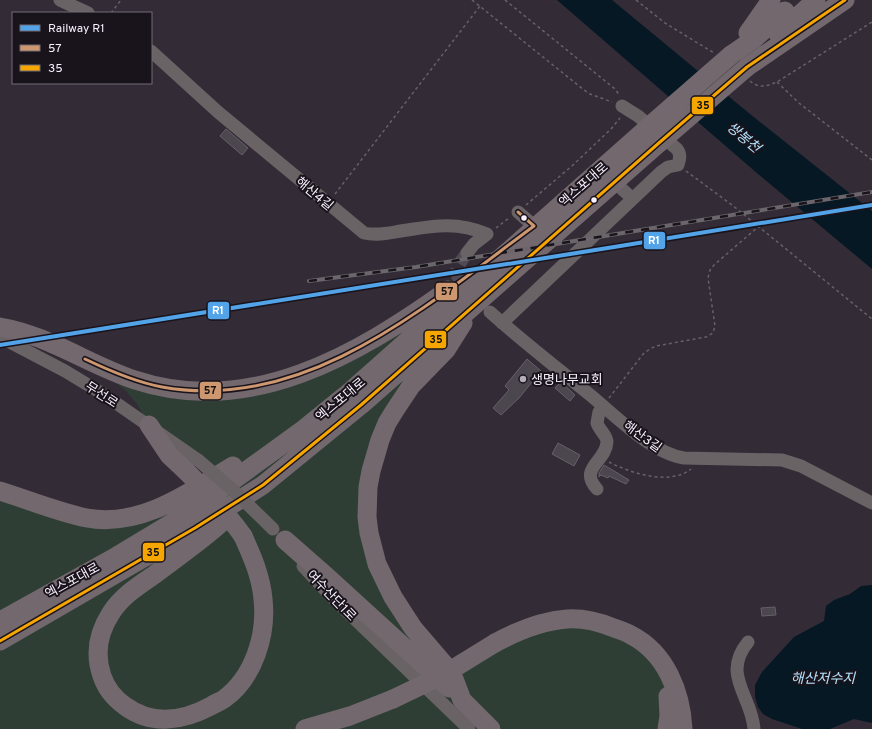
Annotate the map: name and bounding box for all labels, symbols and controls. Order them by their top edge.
legend [12,12,152,84]
text: Railway R1 [48,21,105,37]
text: 57 [48,41,62,57]
text: 35 [48,61,63,77]
line badge: 35 [691,96,714,115]
text: 35 [696,99,710,113]
water label: 쌍봉천 [723,119,764,158]
street label: 엑스포대로 [556,160,612,211]
street label: 해산4길 [292,174,336,215]
unlabelled marker [589,195,599,205]
unlabelled marker [519,213,529,223]
line badge: R1 [643,231,666,250]
text: R1 [648,234,660,248]
line badge: 57 [435,282,458,301]
text: 57 [441,285,453,299]
line badge: R1 [207,301,230,320]
text: R1 [212,304,224,318]
line badge: 35 [424,330,447,349]
text: 35 [429,333,443,347]
place label: 생명나무교회 [531,373,603,389]
marker: 생명나무교회 [518,374,528,384]
street label: 엑스포대로 [313,375,369,426]
street label: 무선로 [82,379,120,412]
line badge: 57 [199,381,222,400]
text: 57 [204,384,216,398]
street label: 해산3길 [619,418,664,457]
line badge: 35 [142,542,165,562]
text: 35 [146,546,160,560]
street label: 엑스포대로 [43,560,103,603]
street label: 여수산단1로 [302,568,359,625]
water label: 해산저수지 [791,671,856,688]

